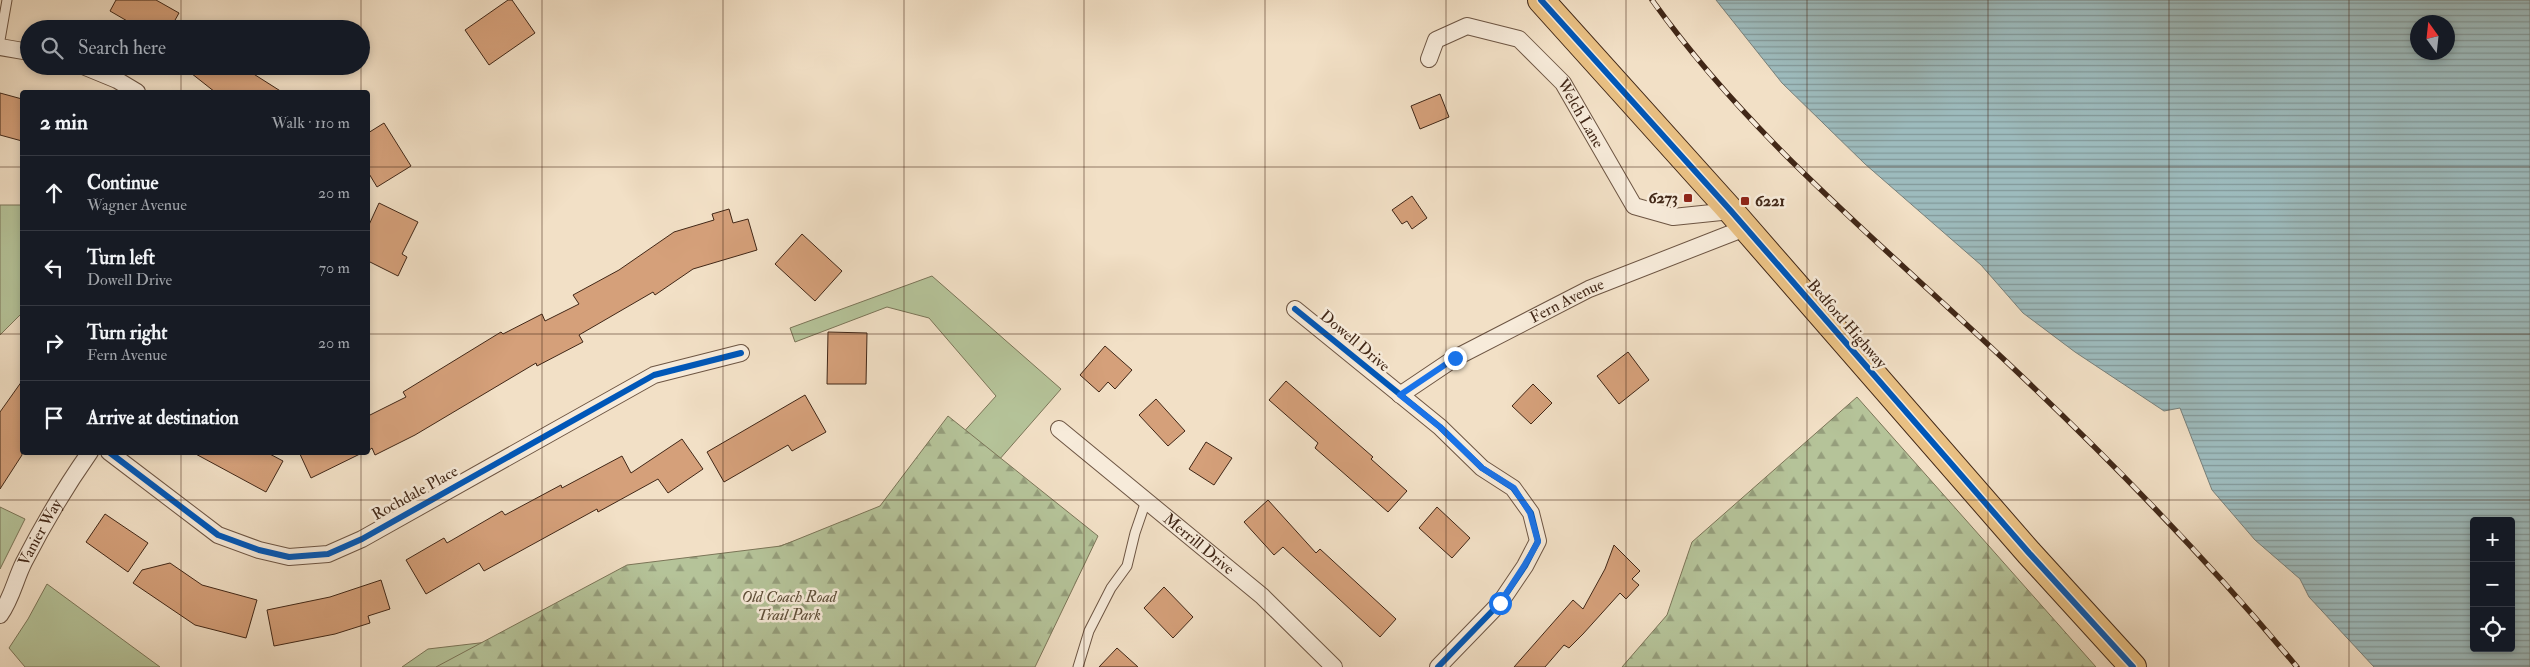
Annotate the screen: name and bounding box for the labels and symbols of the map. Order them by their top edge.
north arrow [2410,15,2455,60]
street label: Welch Lane [1552,74,1608,152]
place label: 6273 [1648,188,1678,208]
place label: 6221 [1755,191,1785,211]
marker: 6273 [1682,192,1694,204]
marker: 6221 [1739,195,1751,207]
street label: Fern Avenue [1526,274,1607,328]
street label: Bedford Highway [1803,275,1892,373]
street label: Dowell Drive [1316,306,1394,376]
route end [1444,347,1467,370]
street label: Rochdale Place [368,461,462,525]
street label: Vanier Way [14,495,67,569]
street label: Merrill Drive [1159,509,1239,579]
park label: Old Coach Road Trail Park [741,587,838,625]
route start [1489,592,1512,615]

